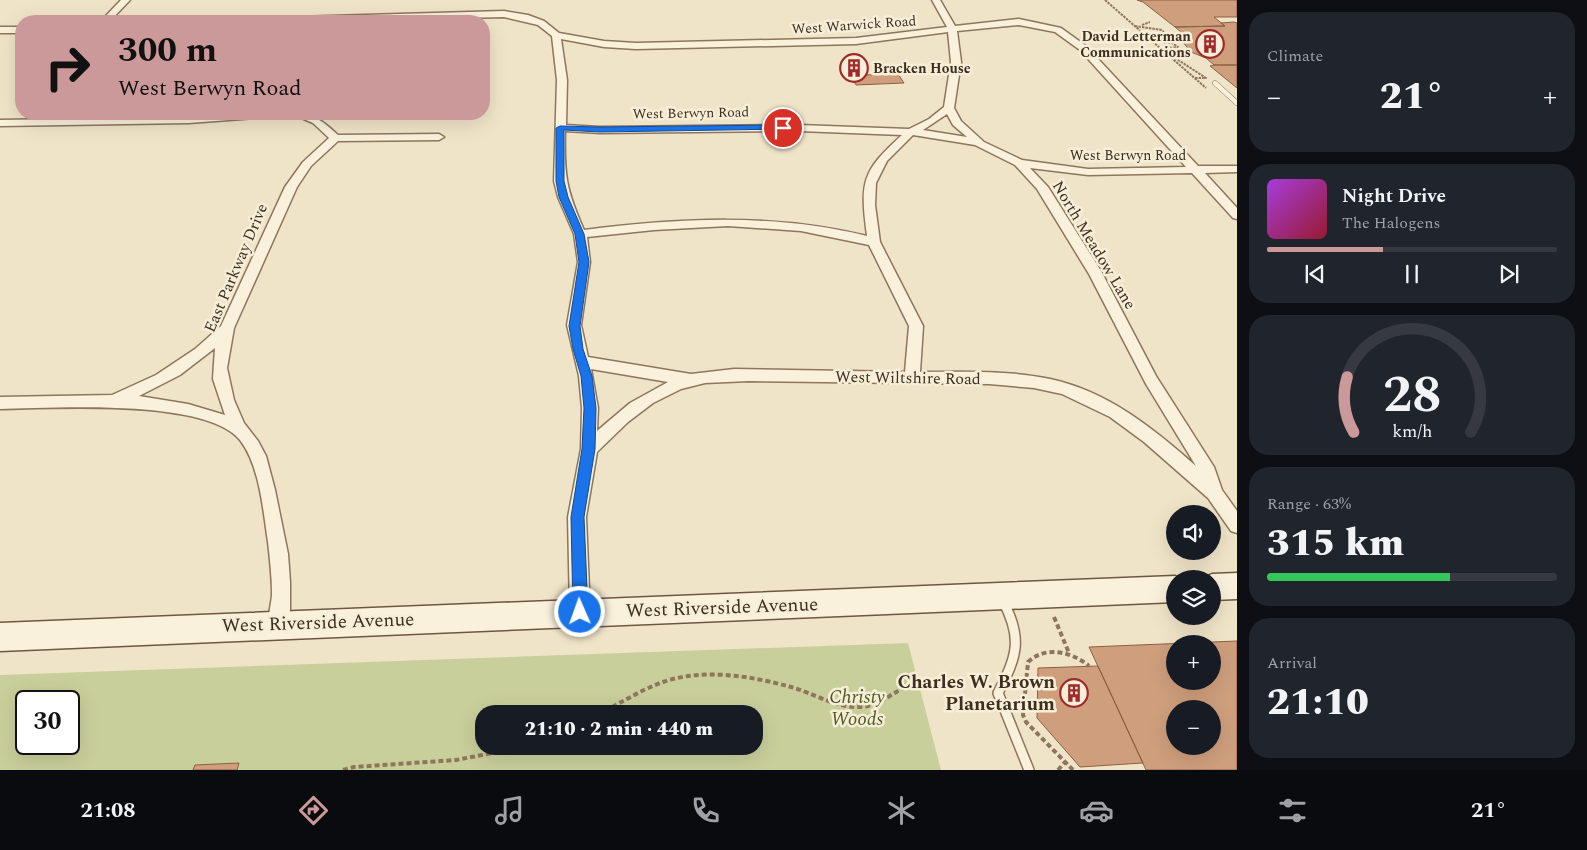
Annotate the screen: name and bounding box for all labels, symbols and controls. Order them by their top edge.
street label: West Warwick Road [791,10,917,40]
text: 300 m [118,24,217,77]
place label: David Letterman Communications [1080,26,1191,63]
building icon: David Letterman Communications [1195,29,1225,59]
icon: right [35,35,100,100]
text: Climate [1267,44,1323,68]
building icon: Bracken House [839,53,869,83]
place label: Bracken House [873,58,971,79]
text: 21° [1380,68,1444,126]
text: West Berwyn Road [118,72,301,105]
text: − [1267,76,1281,119]
text: + [1543,76,1557,119]
street label: West Berwyn Road [632,101,750,125]
pin [762,107,804,149]
icon: arrive [769,114,797,142]
street label: West Berwyn Road [1070,145,1187,166]
street label: North Meadow Lane [1046,176,1142,314]
text: Night Drive [1342,182,1446,211]
street label: East Parkway Drive [198,200,274,336]
text: The Halogens [1342,211,1440,235]
icon: previous [1301,260,1329,288]
icon: pause [1398,260,1426,288]
icon: next [1495,260,1523,288]
text: 28 [1383,356,1441,435]
street label: West Wiltshire Road [835,365,981,391]
text: km/h [1392,418,1432,445]
text: Range · 63% [1267,492,1351,516]
map controls [1166,505,1221,755]
button: sound [1166,505,1221,560]
text: 315 km [1267,515,1404,573]
button: layers [1166,570,1221,625]
position arrow [553,585,605,637]
street label: West Riverside Avenue [625,590,819,626]
street label: West Riverside Avenue [221,605,415,641]
button: + [1166,635,1221,690]
text: Arrival [1267,651,1317,675]
place label: Charles W. Brown Planetarium [897,668,1055,719]
text: 21:10 [1267,674,1369,732]
building icon: Charles W. Brown Planetarium [1059,678,1089,708]
park label: Christy Woods [829,683,885,734]
speed limit sign: 30 [15,690,80,755]
button: − [1166,700,1221,755]
text: 21:10 · 2 min · 440 m [525,715,713,744]
icon: directions [296,793,331,828]
icon: music [492,793,527,828]
icon: phone [688,793,723,828]
icon: climate [884,793,919,828]
icon: car [1079,793,1114,828]
icon: filters [1275,793,1310,828]
text: 21:08 [80,794,136,827]
text: 21° [1471,794,1507,827]

